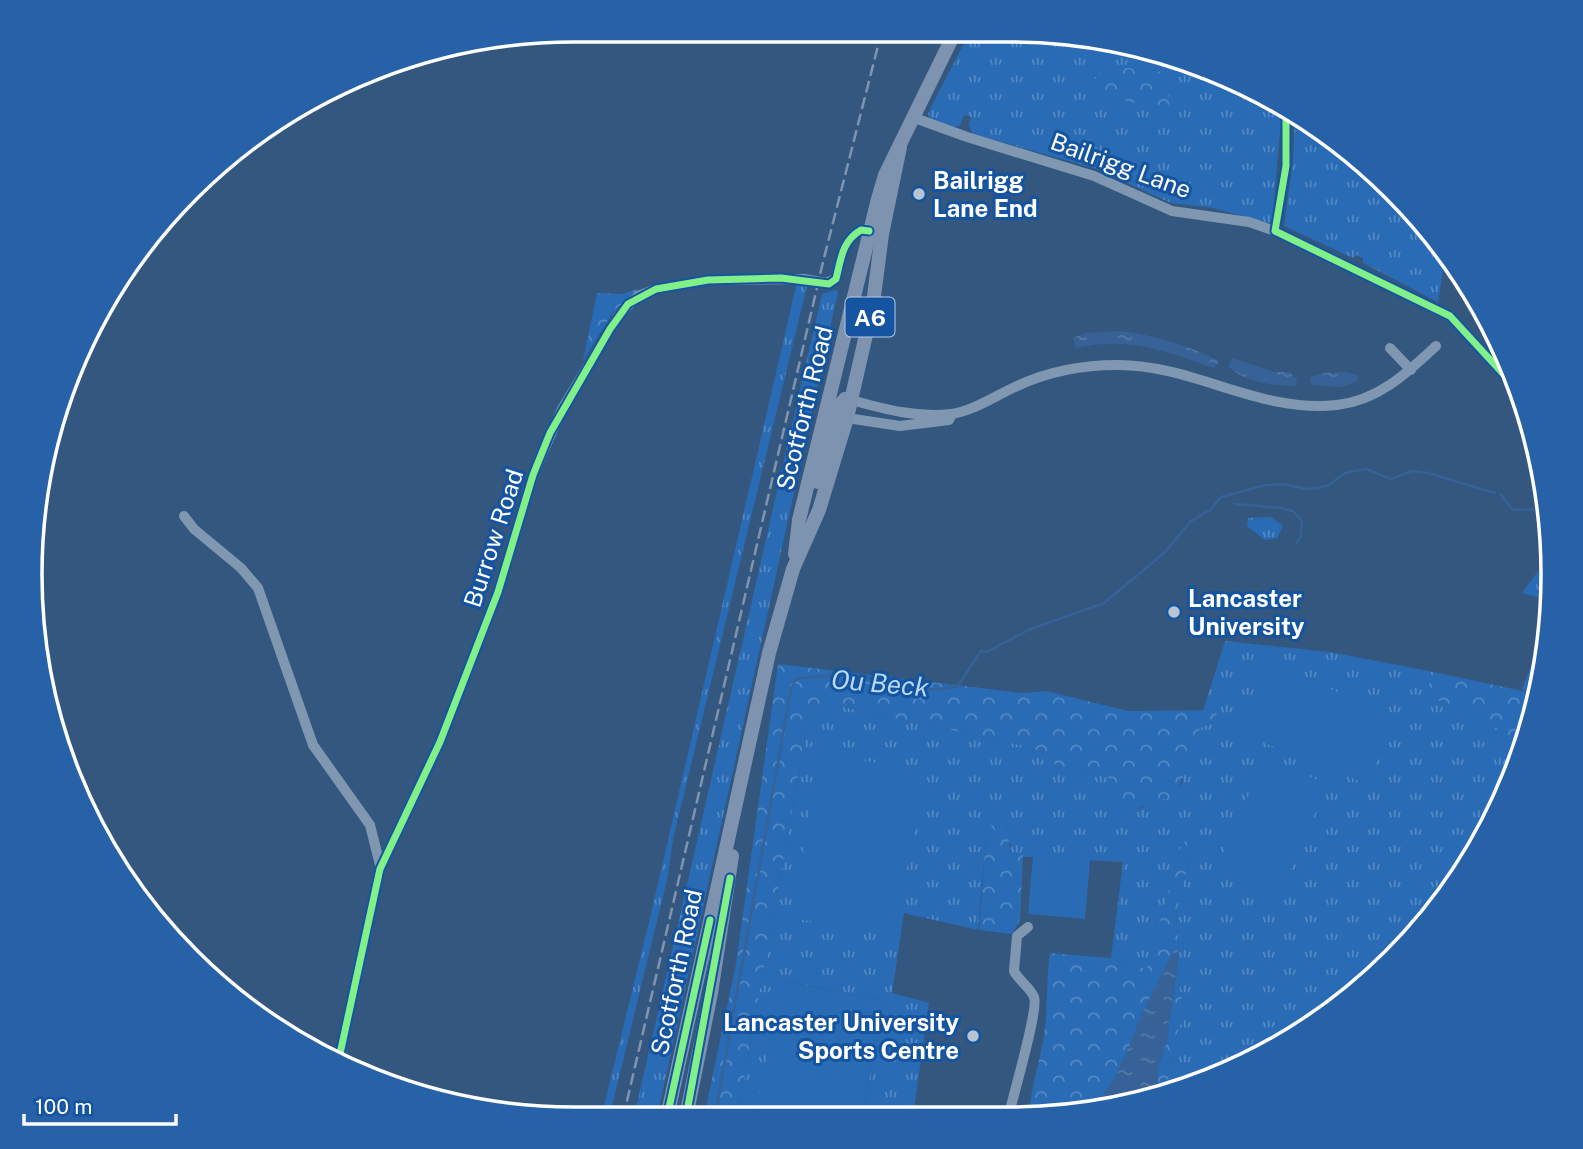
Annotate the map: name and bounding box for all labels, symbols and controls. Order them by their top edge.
street label: Bailrigg Lane [1047,127,1195,203]
place label: Bailrigg Lane End [933,166,1038,222]
marker: Bailrigg Lane End [911,186,927,202]
road number: A6 [846,298,894,336]
street label: Scotforth Road [770,323,838,493]
street label: Burrow Road [458,465,528,611]
place label: Lancaster University [1188,584,1305,640]
marker: Lancaster University [1166,604,1182,620]
water label: Ou Beck [830,663,930,703]
street label: Scotforth Road [645,887,707,1057]
place label: Lancaster University Sports Centre [723,1008,959,1064]
marker: Lancaster University Sports Centre [965,1028,981,1044]
scale bar [24,1082,177,1126]
text: 100 m [35,1094,92,1119]

